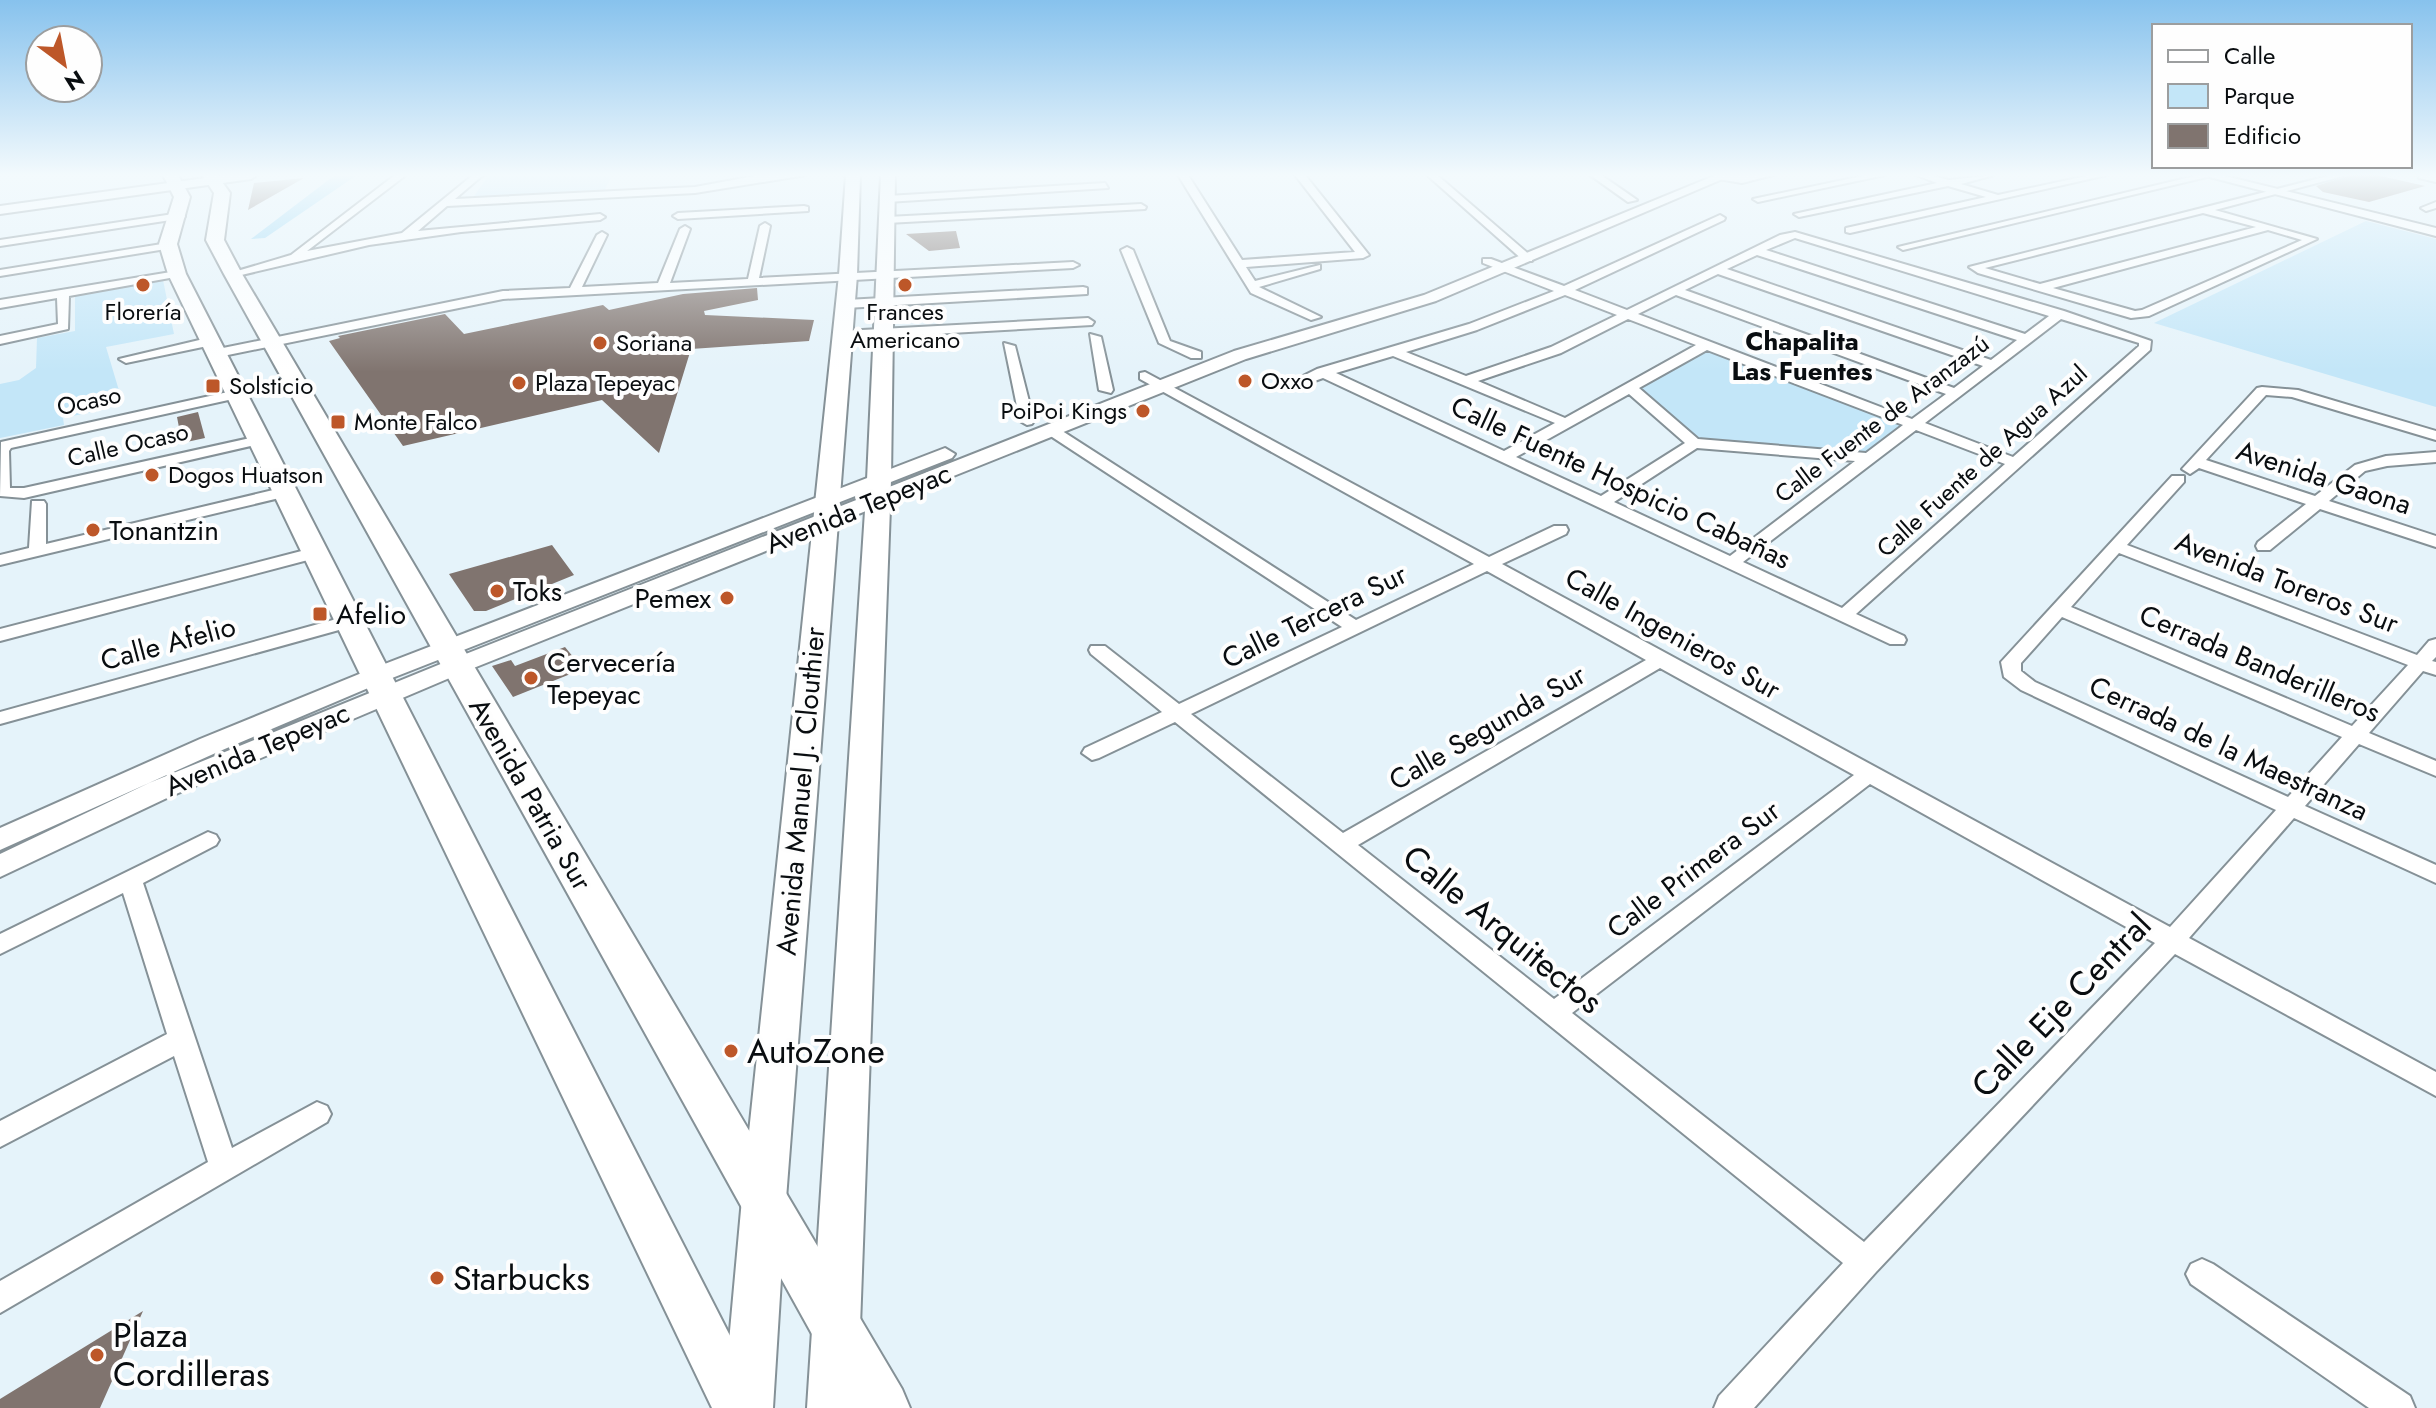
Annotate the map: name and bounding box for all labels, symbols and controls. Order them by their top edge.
north arrow [24,24,104,104]
legend [2152,24,2412,168]
text: Calle [2224,38,2275,73]
text: N [59,63,90,99]
text: Parque [2224,78,2295,113]
text: Edificio [2224,118,2301,153]
marker: Florería [134,276,152,294]
marker: Frances Americano [896,276,914,294]
place label: Florería [105,294,181,329]
place label: Frances Americano [850,294,960,357]
district label: Chapalita Las Fuentes [1731,322,1873,390]
place label: Soriana [616,325,692,360]
street label: Calle Fuente de Aranzazú [1767,326,1996,511]
marker: Soriana [591,334,609,352]
street label: Calle Fuente de Agua Azul [1868,356,2095,565]
place label: Oxxo [1261,363,1314,398]
place label: Plaza Tepeyac [535,365,675,400]
place label: Solsticio [229,368,313,403]
marker: Oxxo [1236,372,1254,390]
marker: Plaza Tepeyac [510,374,528,392]
street label: Ocaso [54,377,124,424]
marker: Solsticio [204,377,222,395]
street label: Calle Fuente Hospicio Cabañas [1444,386,1798,579]
place label: PoiPoi Kings [1000,393,1127,428]
marker: PoiPoi Kings [1134,402,1152,420]
place label: Monte Falco [354,404,477,439]
marker: Monte Falco [329,413,347,431]
street label: Calle Ocaso [64,414,192,475]
street label: Avenida Gaona [2231,430,2417,525]
street label: Avenida Tepeyac [759,453,957,564]
place label: Dogos Huatson [168,457,324,492]
marker: Dogos Huatson [143,466,161,484]
place label: Tonantzin [109,510,219,551]
marker: Tonantzin [84,521,102,539]
street label: Avenida Toreros Sur [2169,521,2405,644]
street label: Calle Tercera Sur [1215,554,1414,679]
street label: Calle Ingenieros Sur [1558,557,1788,710]
place label: Toks [513,571,562,612]
place label: Pemex [634,578,711,619]
marker: Toks [488,582,506,600]
marker: Pemex [718,589,736,607]
place label: Afelio [336,594,406,635]
street label: Cerrada Banderilleros [2133,594,2387,733]
marker: Afelio [311,605,329,623]
street label: Calle Afelio [96,606,240,681]
street label: Avenida Manuel J. Clouthier [766,625,835,957]
place label: Cervecería Tepeyac [547,642,676,715]
street label: Calle Segunda Sur [1381,654,1594,800]
street label: Cerrada de la Maestranza [2082,666,2375,831]
marker: Cervecería Tepeyac [522,669,540,687]
street label: Avenida Patria Sur [459,690,603,898]
street label: Avenida Tepeyac [159,692,356,807]
street label: Calle Primera Sur [1598,790,1789,948]
street label: Calle Arquitectos [1392,833,1613,1026]
street label: Calle Eje Central [1960,902,2163,1109]
place label: AutoZone [747,1027,885,1076]
marker: AutoZone [722,1042,740,1060]
place label: Starbucks [453,1254,590,1303]
marker: Starbucks [428,1269,446,1287]
place label: Plaza Cordilleras [113,1311,270,1399]
marker: Plaza Cordilleras [88,1346,106,1364]

